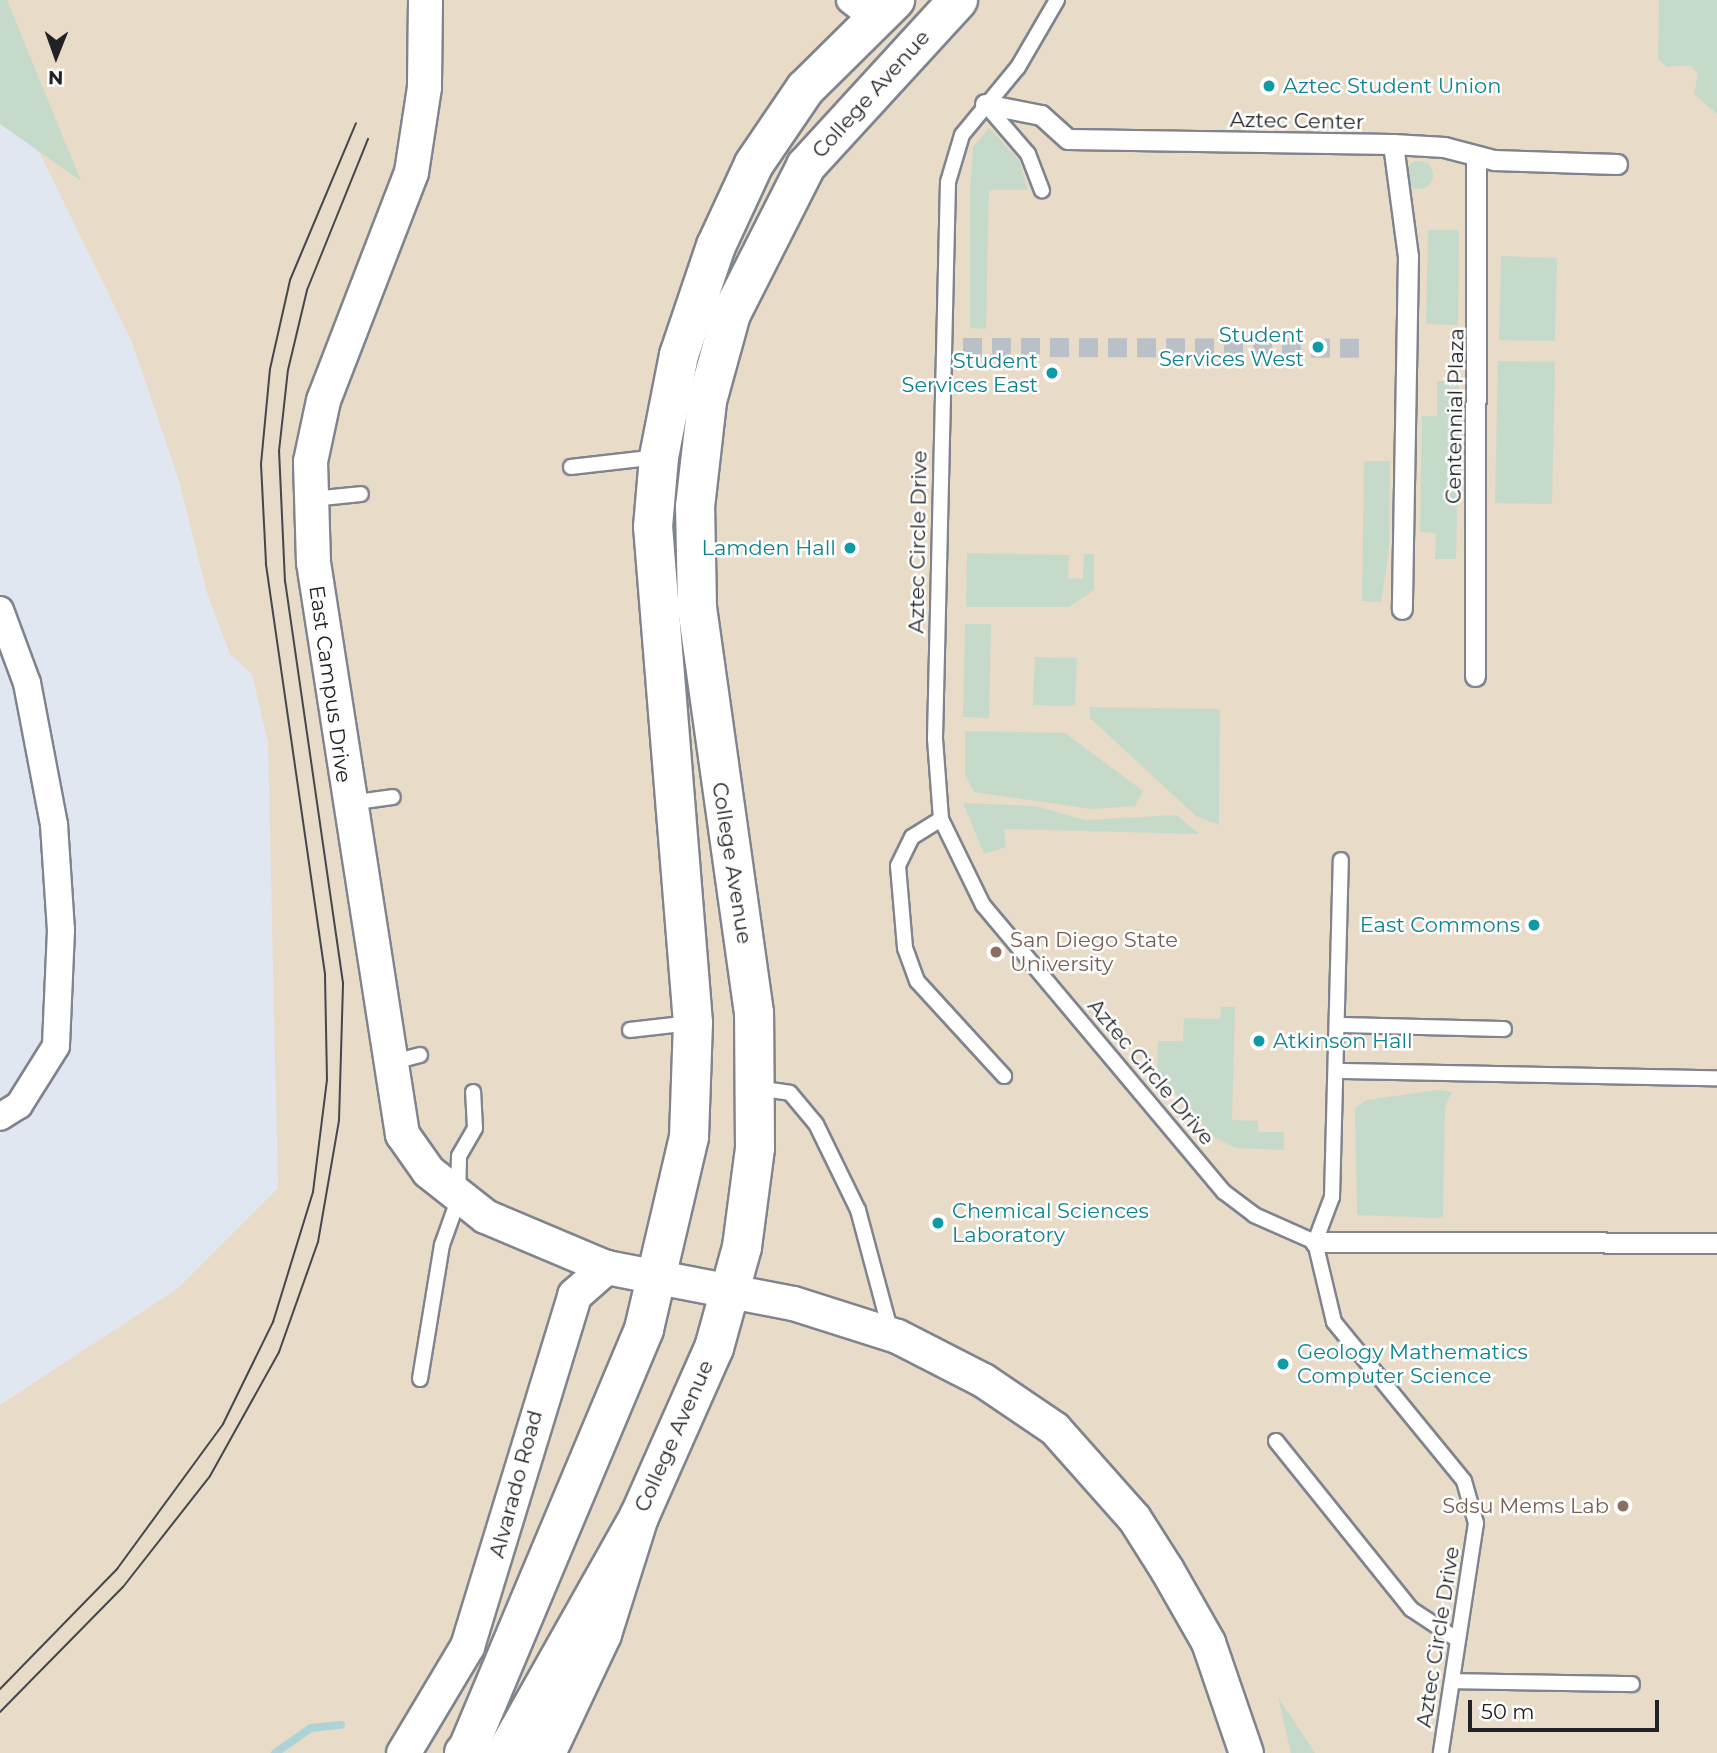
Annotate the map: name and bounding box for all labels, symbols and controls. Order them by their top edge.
north arrow [21,21,91,91]
street label: College Avenue [807,25,935,163]
text: N [48,66,64,89]
place label: Aztec Student Union [1283,73,1501,99]
marker: Aztec Student Union [1261,78,1277,94]
street label: Aztec Center [1230,107,1364,135]
place label: Student Services West [1159,322,1304,372]
street label: Centennial Plaza [1441,328,1469,504]
marker: Student Services West [1310,339,1326,355]
place label: Student Services East [902,348,1038,398]
marker: Student Services East [1044,365,1060,381]
street label: Aztec Circle Drive [904,450,932,634]
place label: Lamden Hall [702,535,836,561]
marker: Lamden Hall [842,540,858,556]
street label: East Campus Drive [304,584,356,784]
street label: College Avenue [707,780,757,946]
place label: East Commons [1360,912,1520,938]
marker: East Commons [1526,917,1542,933]
place label: San Diego State University [1010,927,1178,977]
marker: San Diego State University [988,944,1004,960]
street label: Aztec Circle Drive [1082,994,1220,1150]
place label: Atkinson Hall [1273,1028,1413,1054]
marker: Atkinson Hall [1251,1033,1267,1049]
place label: Chemical Sciences Laboratory [952,1198,1149,1248]
marker: Chemical Sciences Laboratory [930,1215,946,1231]
place label: Geology Mathematics Computer Science [1297,1339,1528,1389]
street label: College Avenue [629,1356,719,1516]
marker: Geology Mathematics Computer Science [1275,1356,1291,1372]
street label: Alvarado Road [484,1407,548,1561]
place label: Sdsu Mems Lab [1442,1493,1609,1519]
marker: Sdsu Mems Lab [1615,1498,1631,1514]
street label: Aztec Circle Drive [1411,1545,1465,1729]
scale bar [1472,1686,1663,1730]
text: 50 m [1481,1699,1535,1724]

